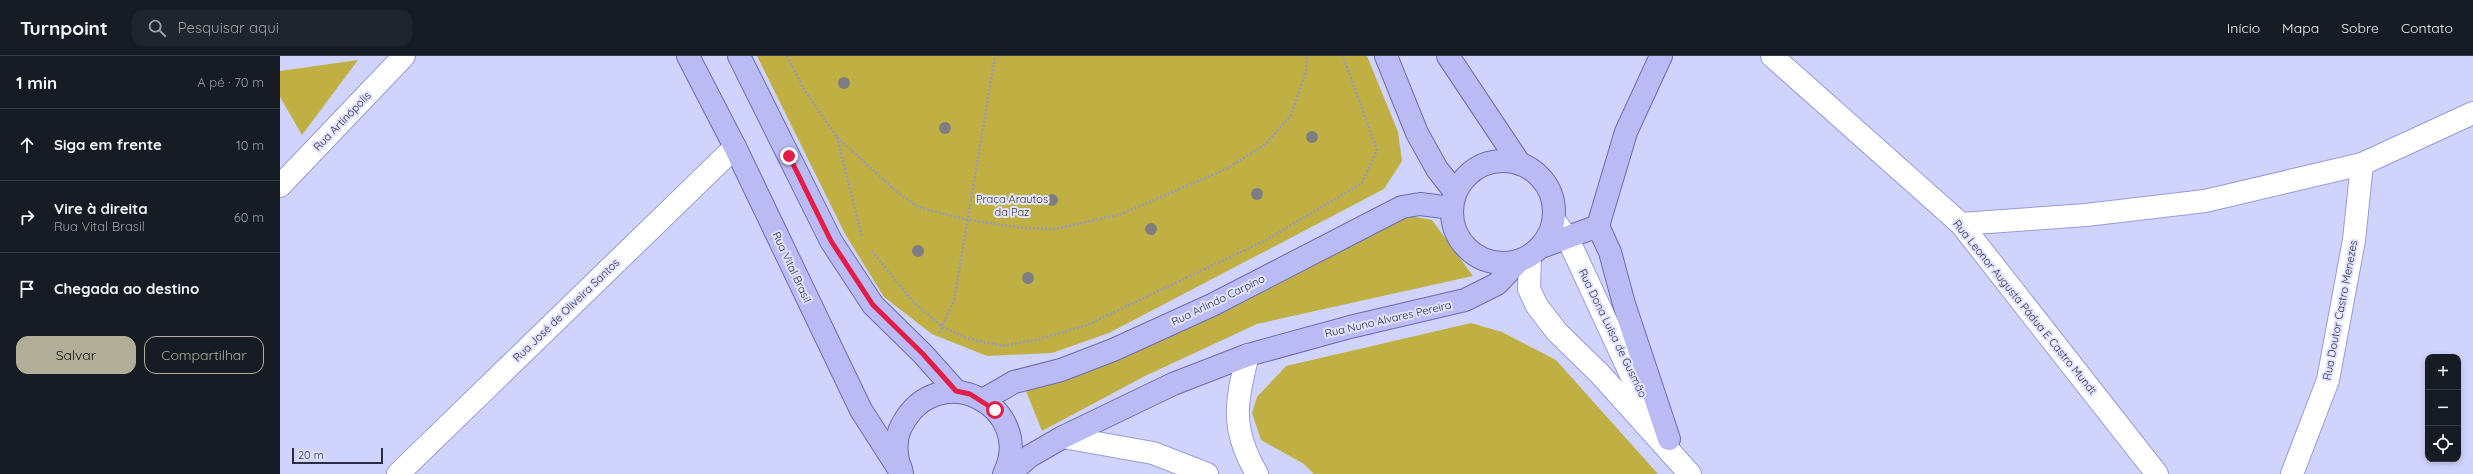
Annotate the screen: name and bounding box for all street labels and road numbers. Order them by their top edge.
street label: Rua Artinópolis [310,88,374,154]
street label: Rua Leonor Augusta Pádua E Castro Mundt [1950,217,2100,397]
street label: Rua Vital Brasil [769,229,815,305]
street label: Rua Doutor Castro Menezes [2320,239,2360,381]
street label: Rua José de Oliveira Santos [510,255,622,365]
street label: Rua Dona Luísa de Gusmão [1576,266,1650,400]
street label: Rua Arlindo Carpino [1169,271,1267,329]
street label: Rua Nuno Alvares Pereira [1323,298,1453,340]

